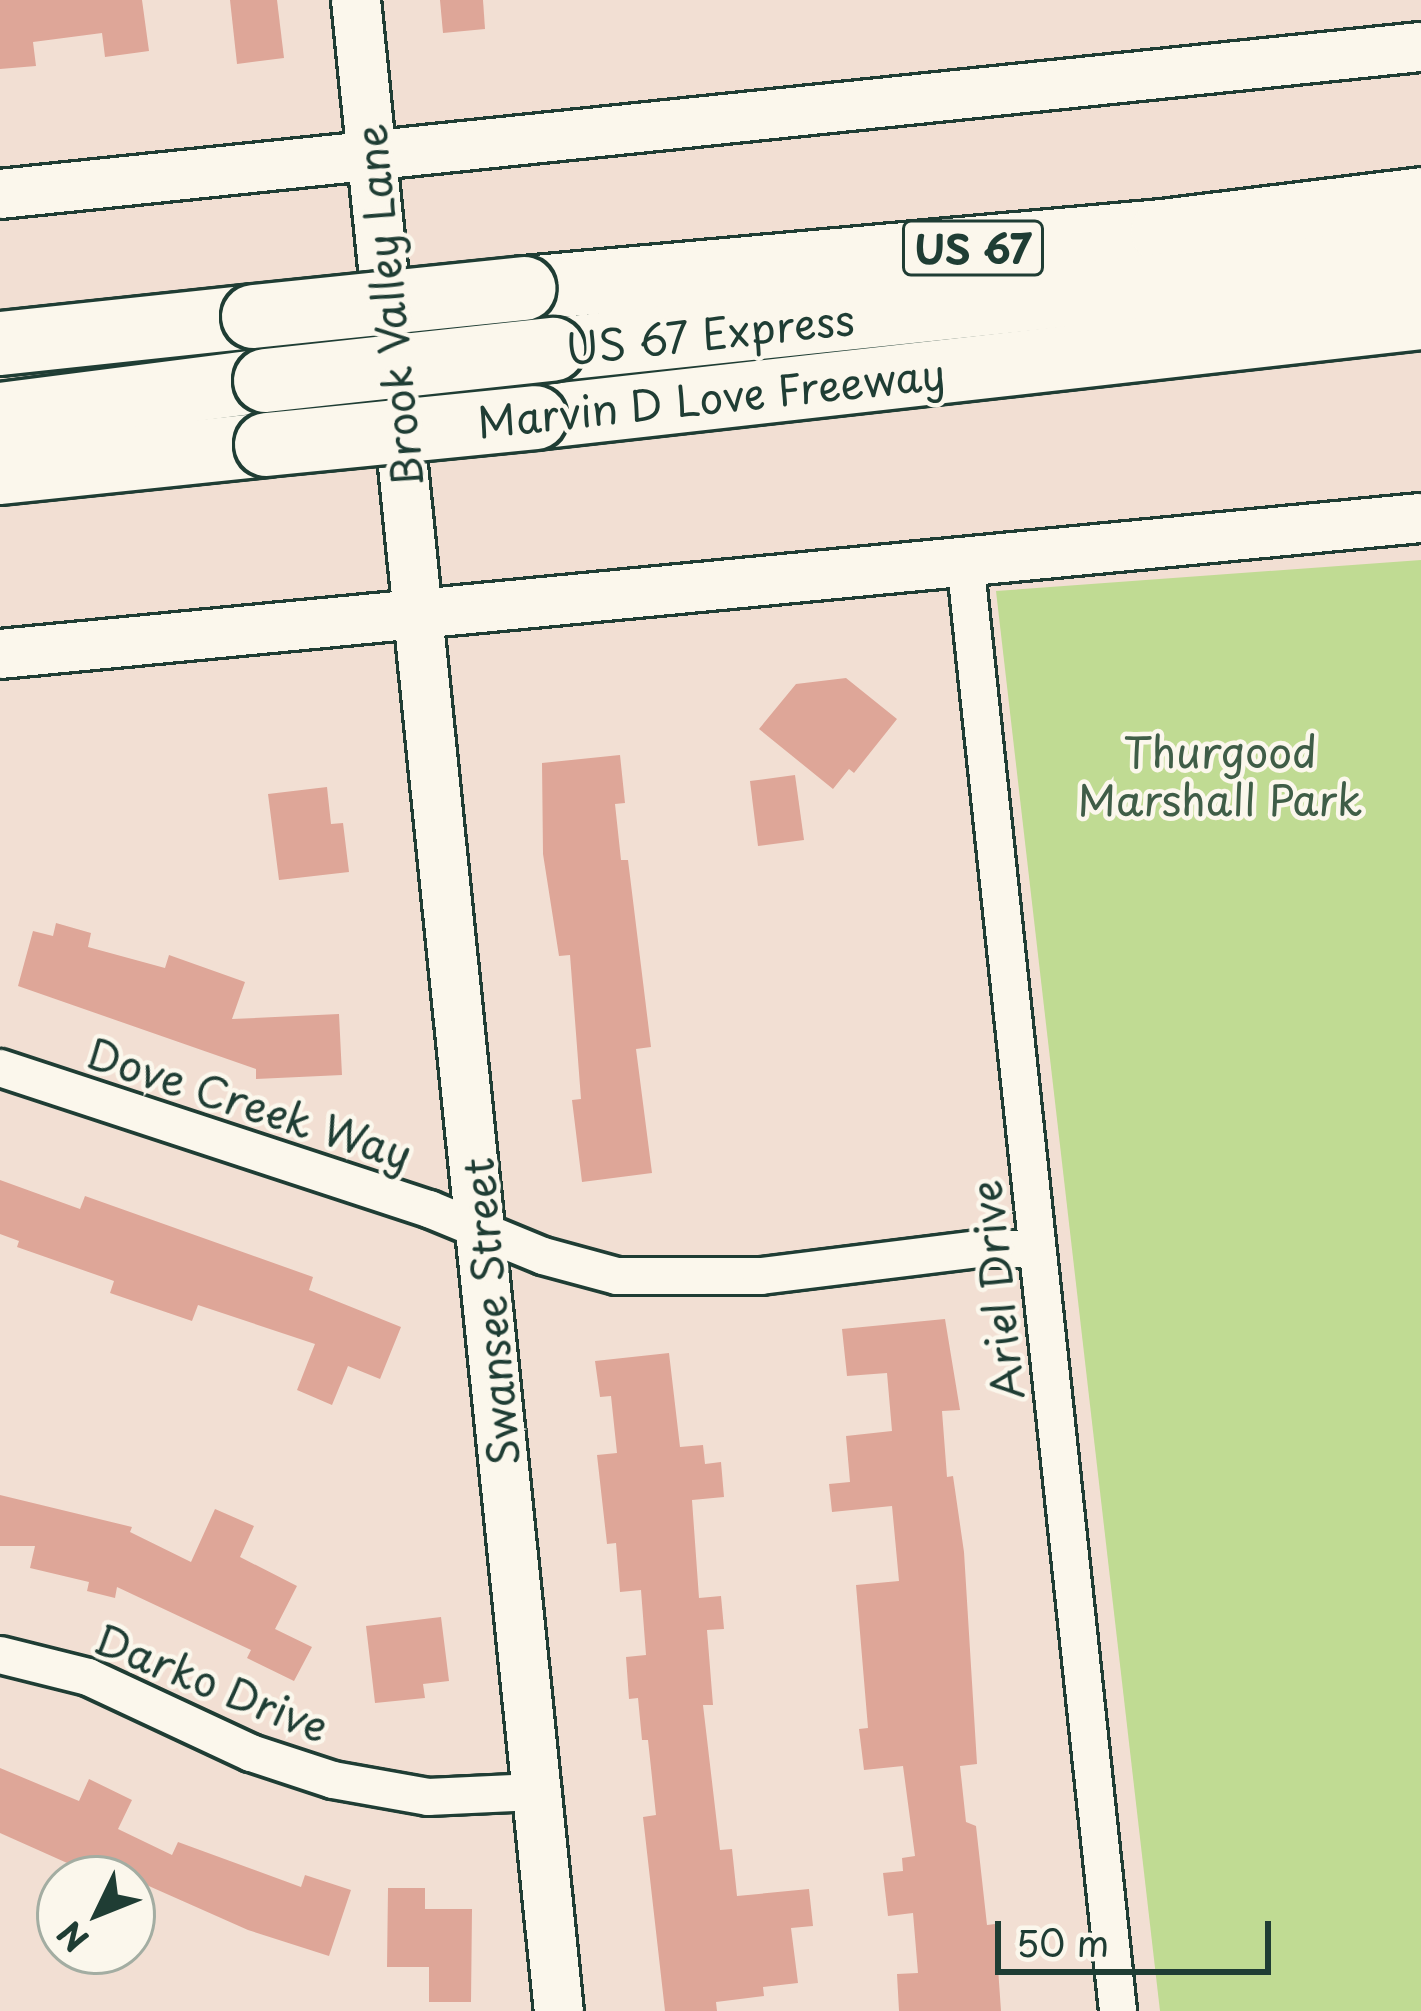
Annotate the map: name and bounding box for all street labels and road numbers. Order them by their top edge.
street label: Brook Valley Lane [344,121,432,491]
road number: US 67 [901,215,1045,281]
street label: US 67 Express [563,293,857,373]
street label: Marvin D Love Freeway [472,347,950,447]
street label: Dove Creek Way [81,1027,419,1179]
street label: Swansee Street [451,1154,529,1470]
street label: Ariel Drive [959,1178,1033,1402]
street label: Darko Drive [86,1612,338,1752]

